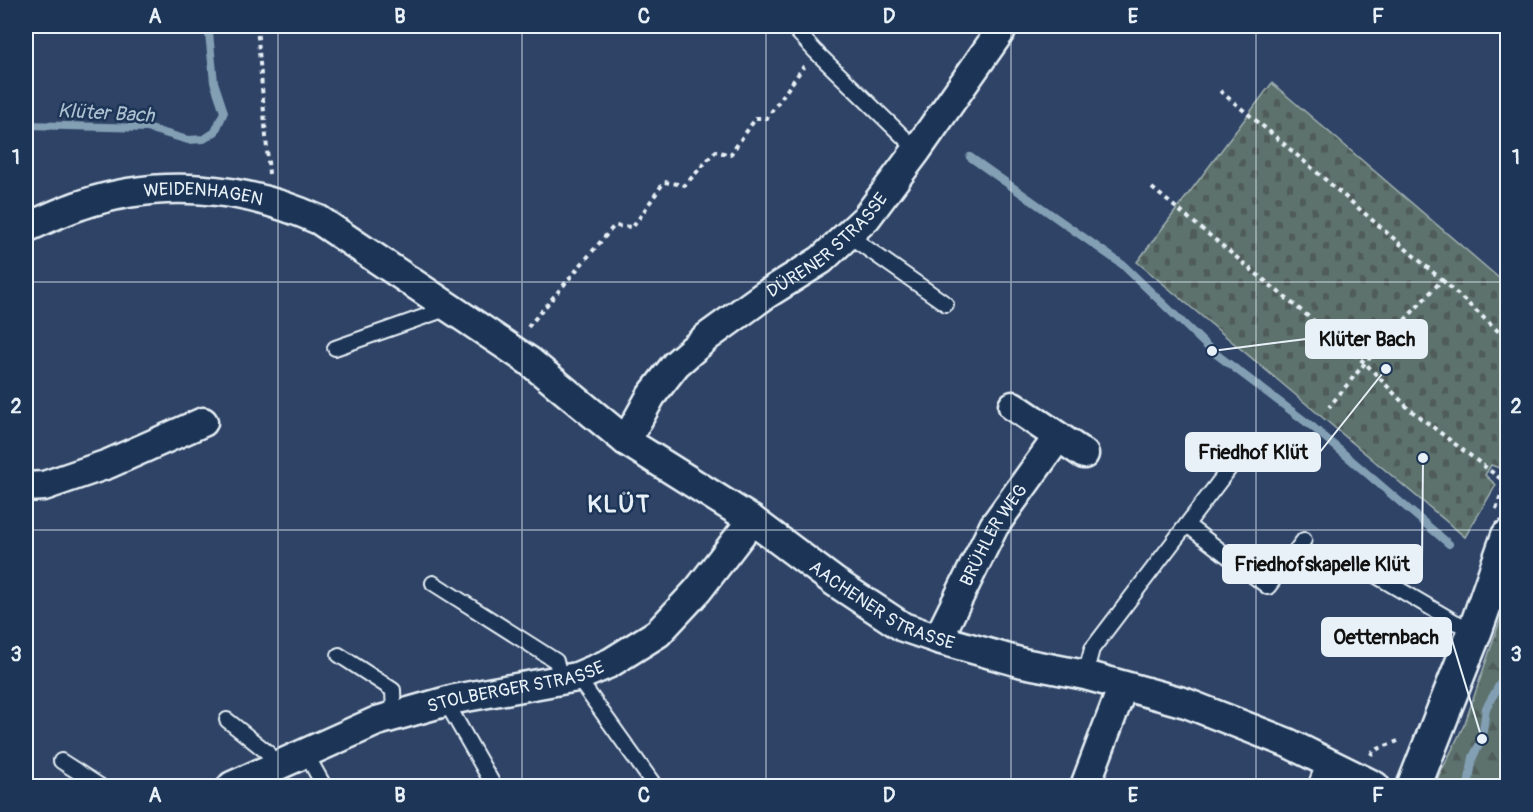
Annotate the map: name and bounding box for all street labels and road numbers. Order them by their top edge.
street label: WEIDENHAGEN [143,177,265,211]
street label: DÜRENER STRASSE [762,188,893,303]
street label: BRÜHLER WEG [955,479,1032,590]
street label: AACHENER STRASSE [805,555,957,655]
street label: STOLBERGER STRASSE [425,655,608,718]

